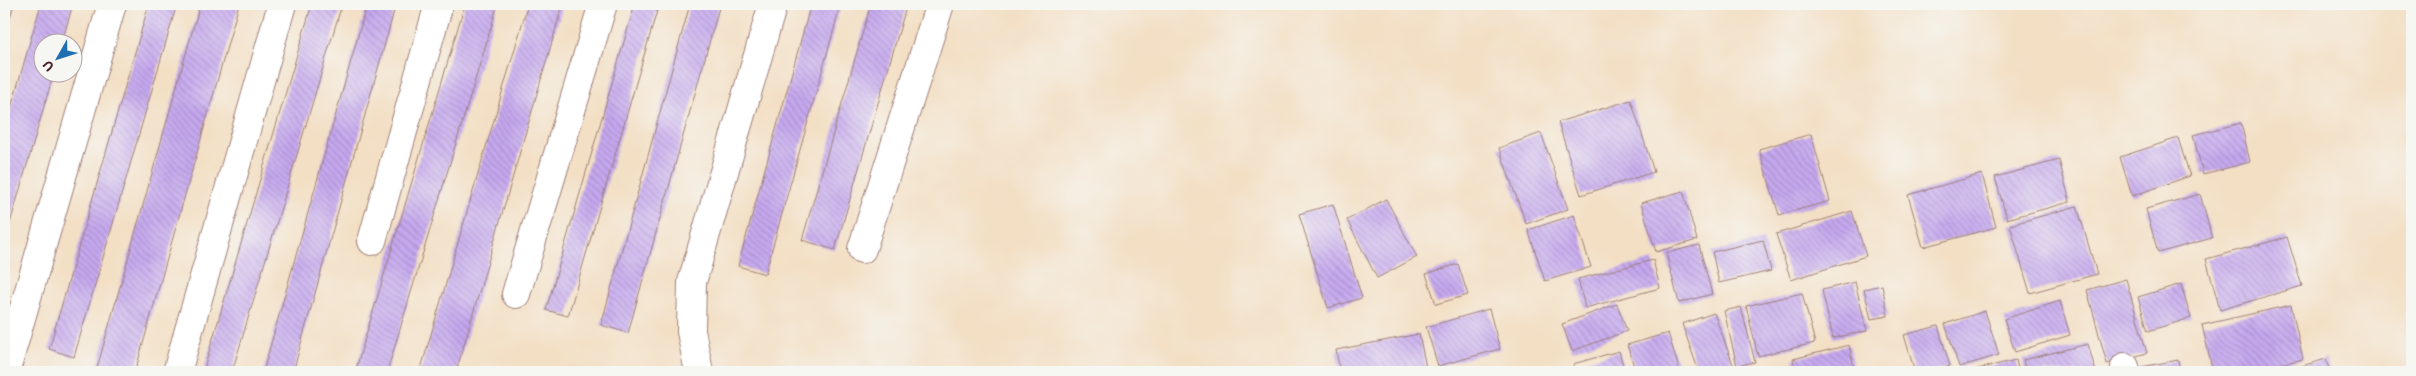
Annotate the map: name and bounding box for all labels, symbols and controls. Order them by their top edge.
north arrow [32,32,82,82]
text: U [39,57,58,75]

